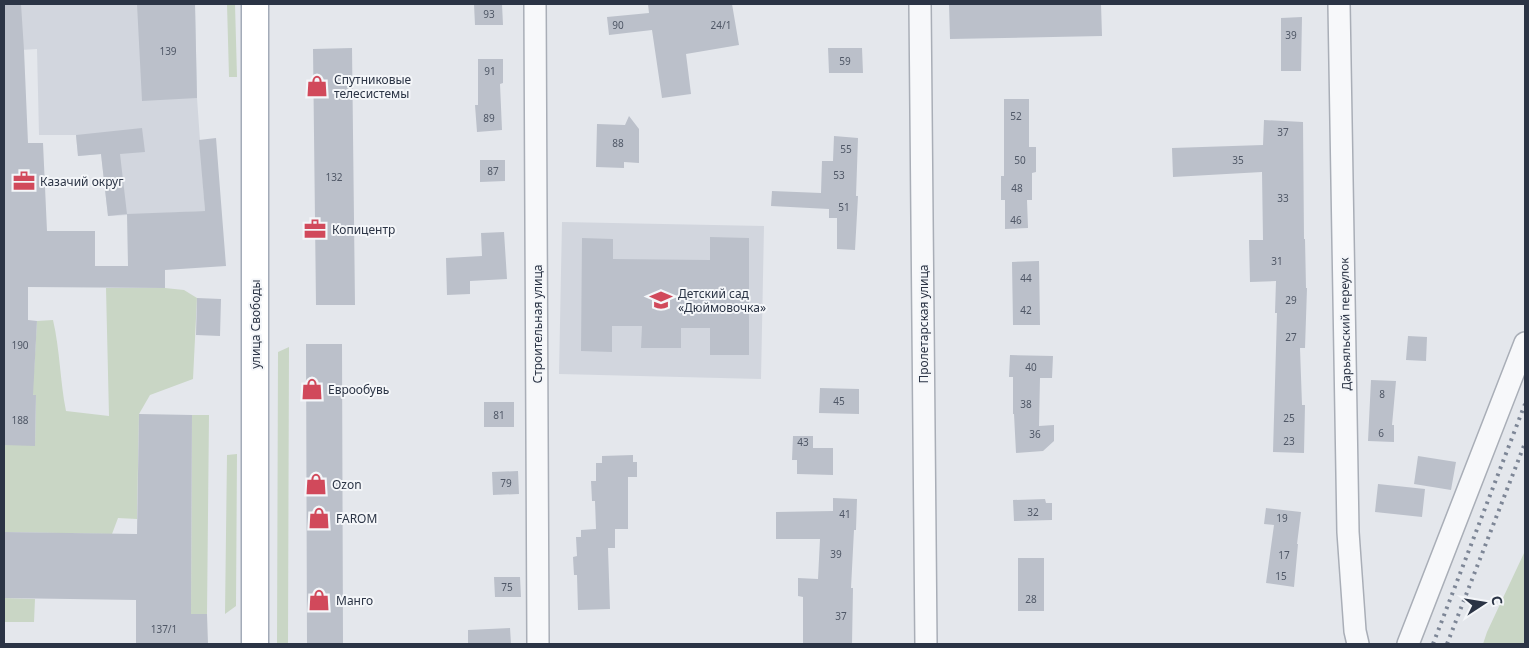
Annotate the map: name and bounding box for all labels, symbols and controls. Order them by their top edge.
house number: 93 [483,7,495,21]
house number: 90 [612,18,624,32]
house number: 24/1 [711,18,731,32]
house number: 39 [1285,28,1297,42]
house number: 139 [159,44,177,58]
house number: 59 [839,54,851,68]
house number: 91 [484,64,496,78]
place label: Спутниковые телесистемы [334,71,412,102]
shop icon: Спутниковые телесистемы [304,73,330,99]
house number: 52 [1010,109,1022,123]
house number: 89 [483,111,495,125]
house number: 37 [1277,125,1289,139]
house number: 88 [612,136,624,150]
house number: 55 [840,142,852,156]
house number: 50 [1014,153,1026,167]
house number: 35 [1232,153,1244,167]
house number: 87 [487,164,499,178]
office icon: Казачий округ [11,168,37,194]
house number: 53 [833,168,845,182]
house number: 132 [325,170,343,184]
place label: Казачий округ [40,173,123,190]
house number: 48 [1011,181,1023,195]
house number: 33 [1277,191,1289,205]
house number: 51 [838,200,850,214]
house number: 46 [1010,213,1022,227]
office icon: Копицентр [302,216,328,242]
place label: Копицентр [332,221,395,238]
house number: 31 [1271,254,1283,268]
street label: Дарьяльский переулок [1335,257,1355,391]
street label: Пролетарская улица [915,264,932,384]
street label: Строительная улица [529,265,546,383]
house number: 44 [1020,271,1032,285]
street label: улица Свободы [247,279,264,369]
place label: Детский сад «Дюймовочка» [678,285,766,316]
school or university icon: Детский сад «Дюймовочка» [648,287,674,313]
house number: 29 [1285,293,1297,307]
house number: 42 [1020,303,1032,317]
house number: 27 [1285,330,1297,344]
house number: 190 [11,338,29,352]
house number: 40 [1025,360,1037,374]
shop icon: Еврообувь [299,376,325,402]
place label: Еврообувь [328,381,389,398]
house number: 8 [1379,387,1385,401]
house number: 45 [833,394,845,408]
house number: 38 [1020,397,1032,411]
house number: 81 [493,408,505,422]
house number: 25 [1283,411,1295,425]
house number: 188 [11,413,29,427]
house number: 6 [1378,426,1384,440]
house number: 36 [1029,427,1041,441]
house number: 23 [1283,434,1295,448]
house number: 43 [797,435,809,449]
shop icon: Ozon [303,471,329,497]
place label: Ozon [332,476,362,493]
house number: 79 [500,476,512,490]
shop icon: FAROM [306,505,332,531]
house number: 32 [1027,505,1039,519]
house number: 41 [839,507,851,521]
place label: FAROM [336,510,377,527]
house number: 19 [1276,511,1288,525]
house number: 39 [830,547,842,561]
house number: 17 [1278,548,1290,562]
house number: 15 [1275,569,1287,583]
north arrow [1459,578,1509,628]
house number: 75 [501,580,513,594]
shop icon: Манго [306,587,332,613]
place label: Манго [336,592,373,609]
house number: 28 [1025,592,1037,606]
text: С [1487,594,1507,607]
house number: 37 [835,609,847,623]
house number: 137/1 [151,622,177,636]

